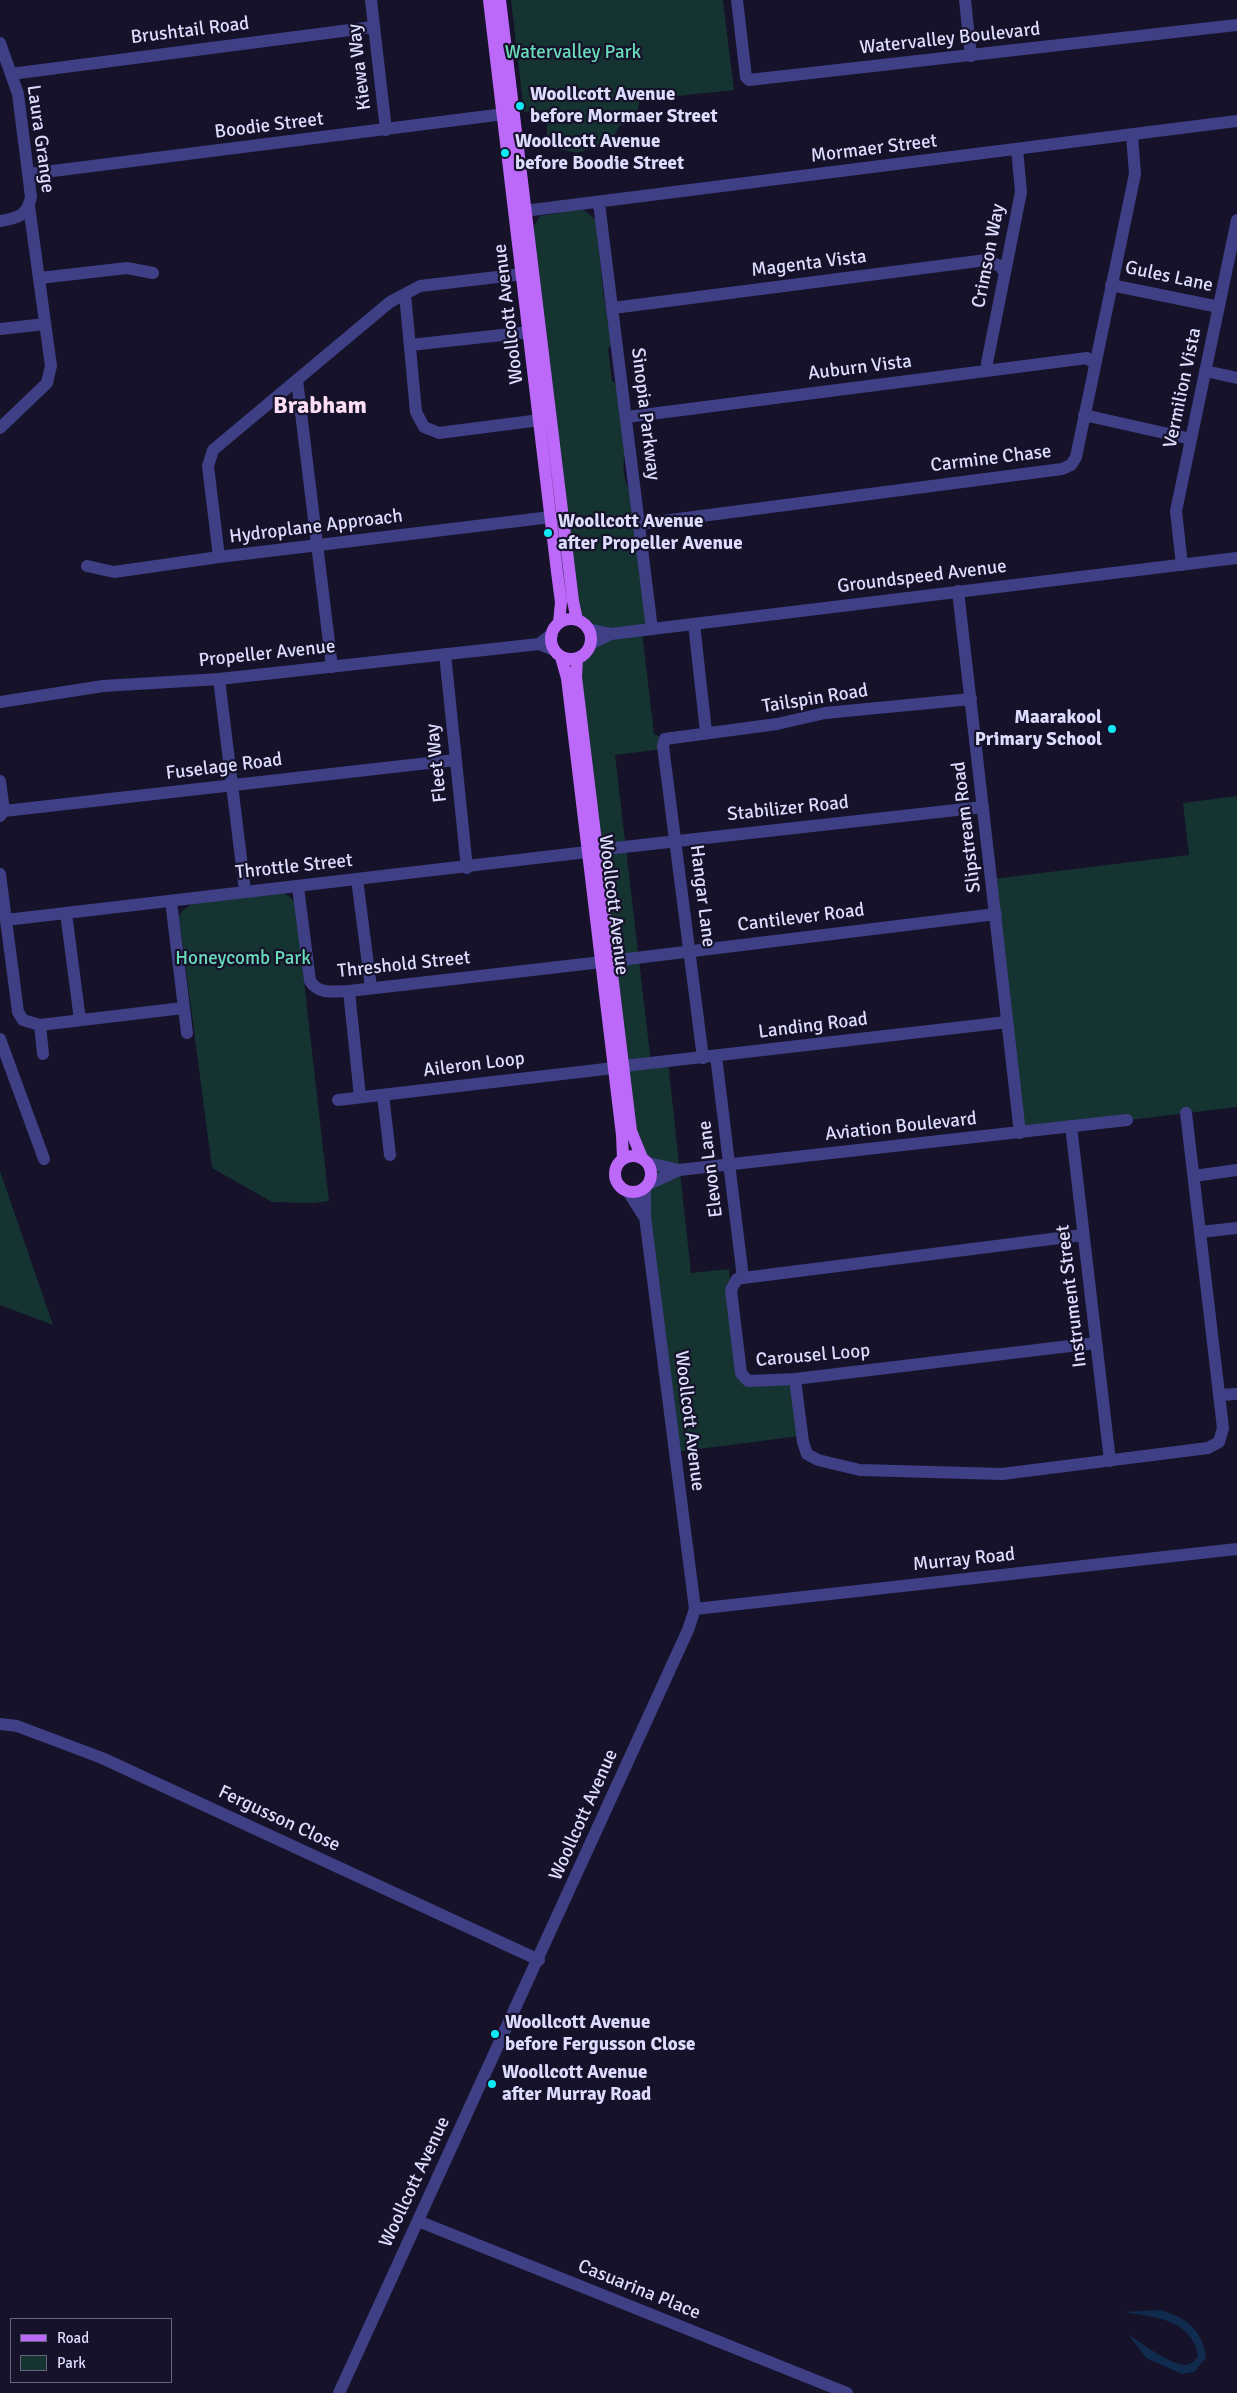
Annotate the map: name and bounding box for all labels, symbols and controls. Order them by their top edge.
street label: Brushtail Road [129,12,251,50]
street label: Watervalley Boulevard [859,18,1041,60]
street label: Kiewa Way [343,23,377,111]
park label: Watervalley Park [505,42,641,64]
street label: Laura Grange [21,83,59,195]
place label: Woollcott Avenue before Mormaer Street [530,84,718,128]
marker: Woollcott Avenue before Mormaer Street [514,100,526,112]
street label: Boodie Street [213,108,325,144]
street label: Mormaer Street [810,130,938,168]
place label: Woollcott Avenue before Boodie Street [515,131,684,175]
marker: Woollcott Avenue before Boodie Street [499,147,511,159]
street label: Crimson Way [968,202,1010,310]
street label: Woollcott Avenue [489,242,529,386]
street label: Magenta Vista [750,246,868,282]
street label: Gules Lane [1123,257,1215,297]
street label: Vermilion Vista [1159,326,1207,450]
street label: Sinopia Parkway [626,346,664,482]
street label: Auburn Vista [807,350,913,386]
district label: Brabham [273,393,367,421]
street label: Carmine Chase [929,440,1053,478]
street label: Hydroplane Approach [228,505,404,549]
place label: Woollcott Avenue after Propeller Avenue [558,511,743,555]
marker: Woollcott Avenue after Propeller Avenue [542,527,554,539]
street label: Groundspeed Avenue [836,555,1008,599]
street label: Propeller Avenue [197,635,337,673]
street label: Tailspin Road [760,679,870,719]
place label: Maarakool Primary School [975,707,1102,751]
street label: Fleet Way [422,723,452,803]
marker: Maarakool Primary School [1106,723,1118,735]
street label: Fuselage Road [164,749,284,785]
street label: Slipstream Road [948,760,986,894]
street label: Stabilizer Road [726,791,850,827]
street label: Woollcott Avenue [593,833,633,977]
street label: Hangar Lane [684,844,720,948]
street label: Throttle Street [234,849,354,885]
street label: Cantilever Road [736,899,866,937]
street label: Threshold Street [336,947,472,983]
park label: Honeycomb Park [175,948,311,970]
street label: Landing Road [757,1008,869,1044]
street label: Aileron Loop [422,1047,526,1083]
street label: Aviation Boulevard [824,1108,978,1146]
street label: Elevon Lane [694,1119,728,1219]
street label: Instrument Street [1052,1223,1092,1369]
street label: Carousel Loop [755,1340,871,1372]
street label: Woollcott Avenue [669,1349,709,1493]
street label: Murray Road [912,1543,1016,1577]
street label: Woollcott Avenue [545,1746,623,1884]
street label: Fergusson Close [214,1781,344,1857]
place label: Woollcott Avenue before Fergusson Close [505,2012,695,2056]
marker: Woollcott Avenue before Fergusson Close [489,2028,501,2040]
place label: Woollcott Avenue after Murray Road [502,2062,651,2106]
marker: Woollcott Avenue after Murray Road [486,2078,498,2090]
street label: Woollcott Avenue [375,2113,455,2251]
street label: Casuarina Place [574,2255,704,2325]
legend [10,2318,172,2383]
text: Road [57,2329,89,2347]
text: Park [57,2354,86,2372]

